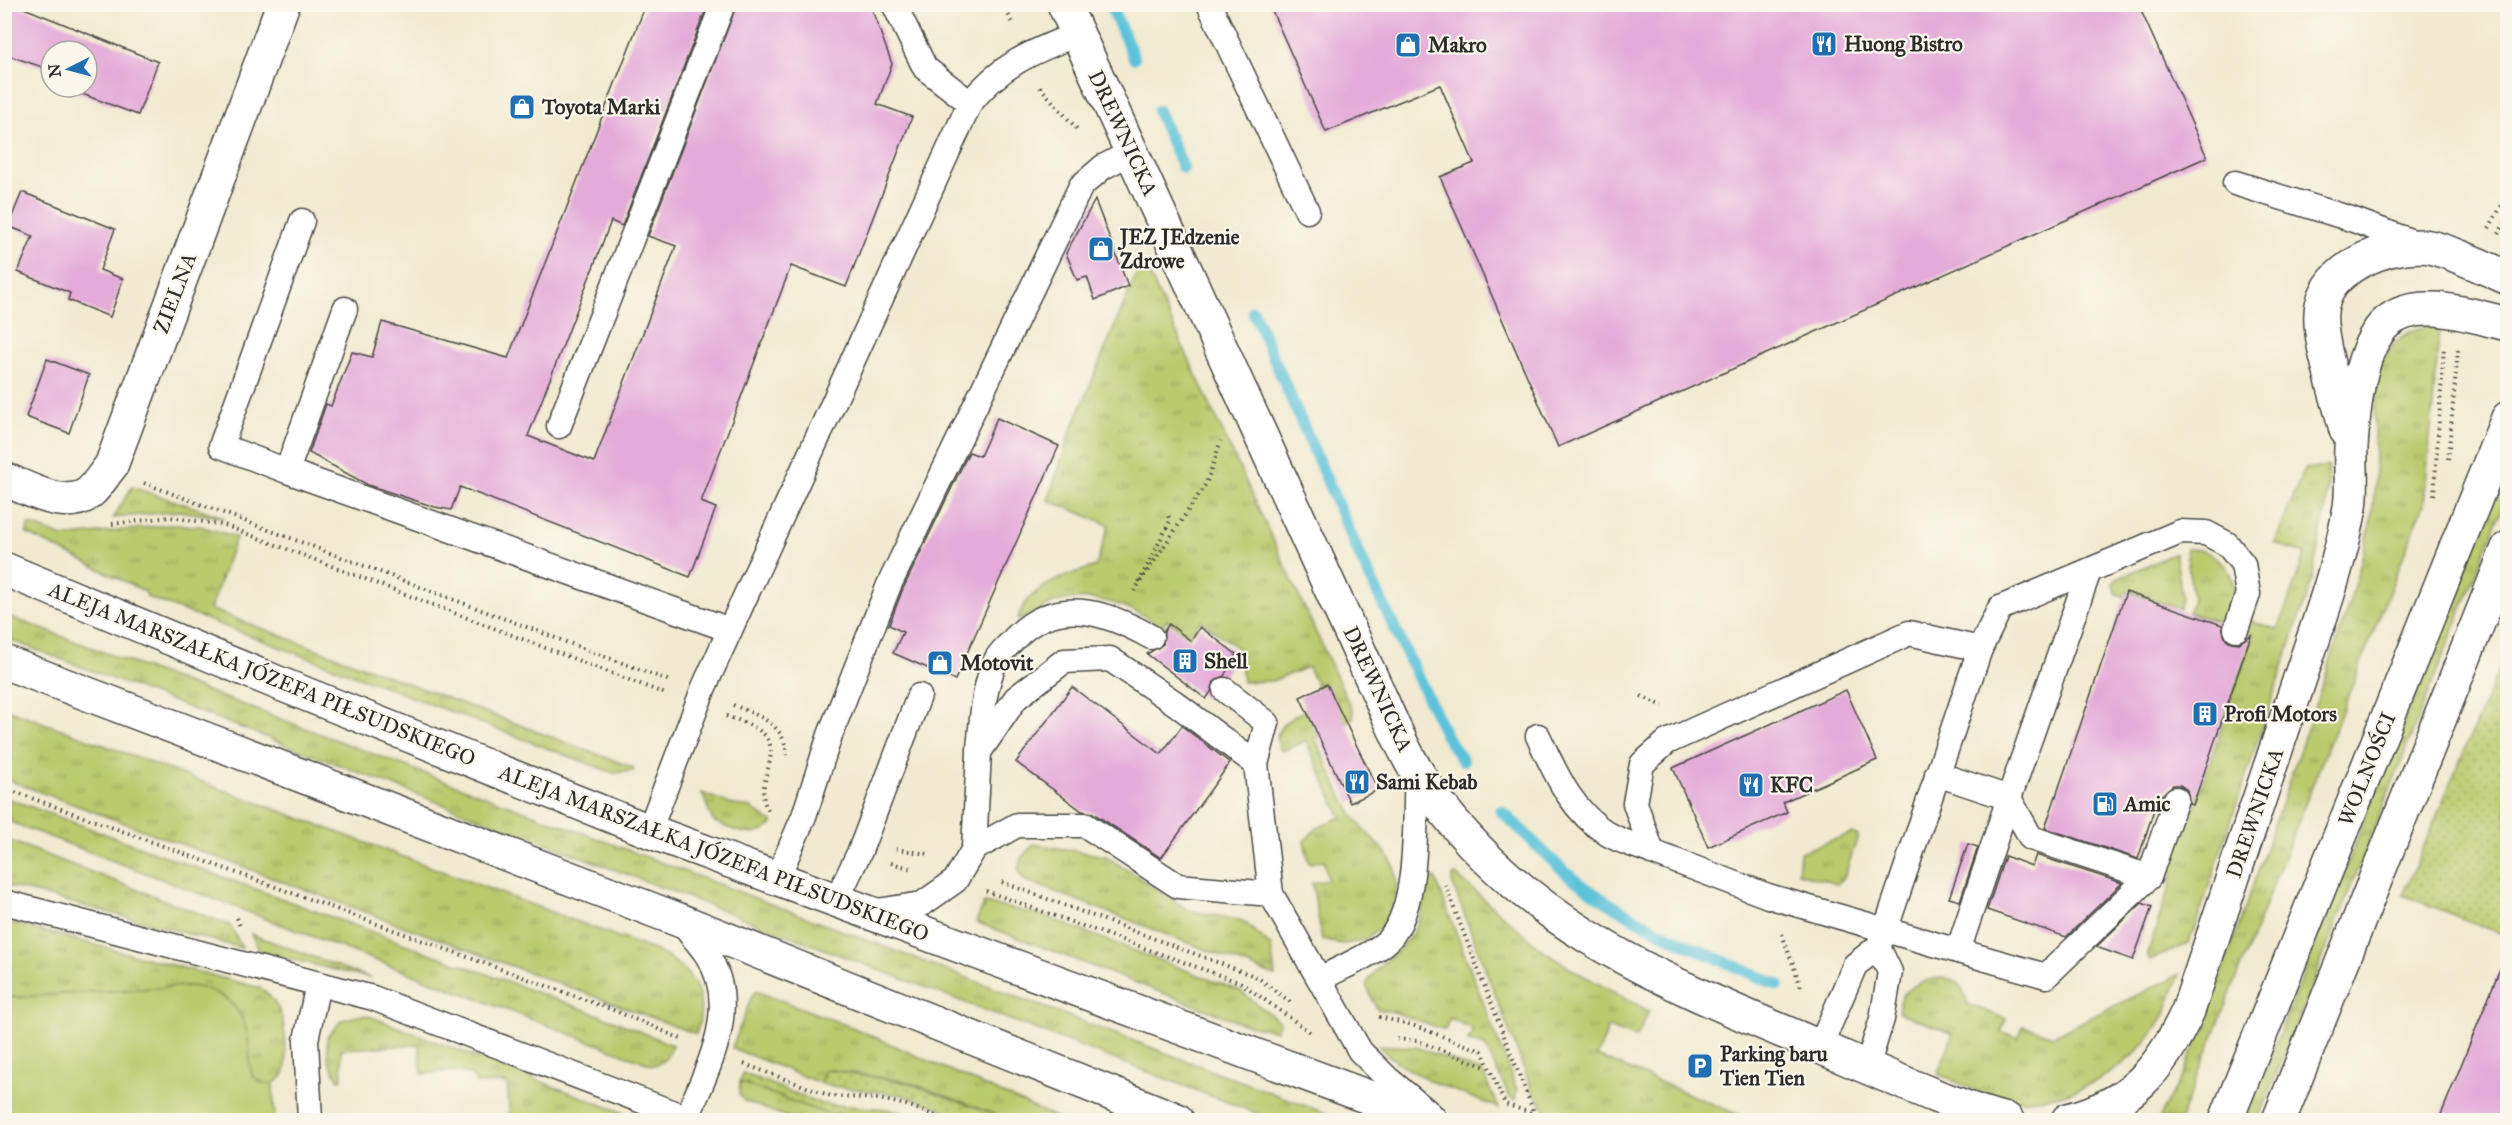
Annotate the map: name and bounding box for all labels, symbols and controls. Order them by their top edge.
restaurant icon: Huong Bistro [1809,29,1839,59]
shop icon: Makro [1393,30,1423,60]
place label: Huong Bistro [1844,31,1963,57]
place label: Makro [1428,32,1487,58]
north arrow [39,39,99,99]
text: N [44,62,65,78]
street label: DREWNICKA [1083,66,1163,200]
shop icon: Toyota Marki [507,92,537,122]
place label: Toyota Marki [541,94,660,120]
place label: JEZ JEdzenie Zdrowe [1117,224,1240,274]
shop icon: JEZ JEdzenie Zdrowe [1086,234,1116,264]
street label: ZIELNA [148,249,202,337]
street label: ALEJA MARSZAŁKA JÓZEFA PIŁSUDSKIEGO [44,575,480,772]
street label: DREWNICKA [1338,622,1418,756]
building icon: Shell [1170,646,1200,676]
shop icon: Motovit [925,648,955,678]
place label: Shell [1204,648,1249,674]
place label: Motovit [960,650,1034,676]
building icon: Profi Motors [2190,699,2220,729]
place label: Profi Motors [2224,701,2337,727]
street label: WOLNOŚCI [2332,708,2402,830]
street label: DREWNICKA [2221,745,2289,881]
street label: ALEJA MARSZAŁKA JÓZEFA PIŁSUDSKIEGO [494,757,933,947]
restaurant icon: Sami Kebab [1342,767,1372,797]
place label: Sami Kebab [1376,769,1478,795]
restaurant icon: KFC [1736,770,1766,800]
place label: KFC [1770,772,1813,798]
fuel station icon: Amic [2090,789,2120,819]
place label: Amic [2122,791,2170,817]
place label: Parking baru Tien Tien [1719,1041,1828,1091]
parking icon: Parking baru Tien Tien [1685,1051,1715,1081]

